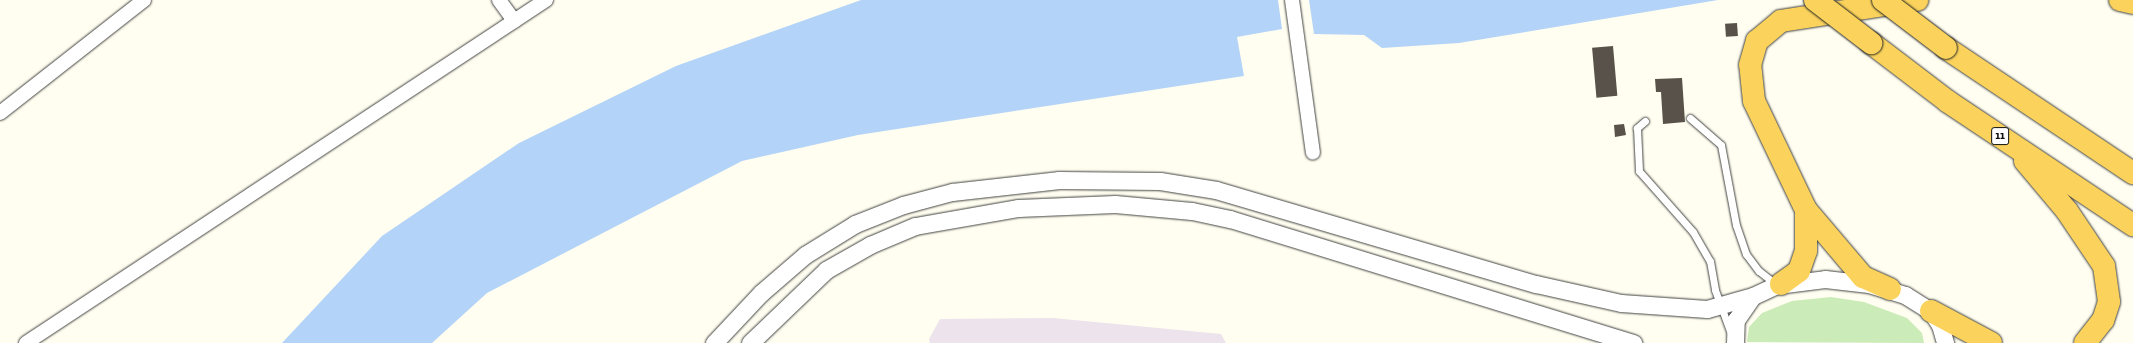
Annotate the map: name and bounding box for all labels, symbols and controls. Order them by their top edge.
road number: 11 [1991,126,2009,146]

